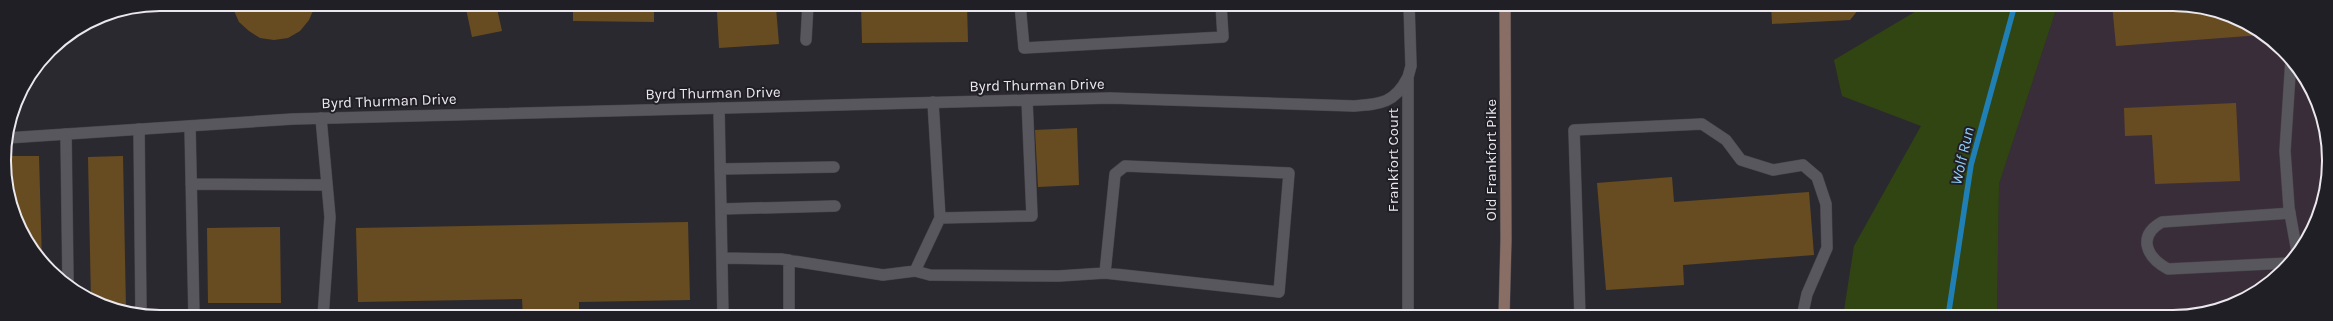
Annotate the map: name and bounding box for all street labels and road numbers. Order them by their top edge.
street label: Byrd Thurman Drive [969,75,1105,95]
street label: Byrd Thurman Drive [645,83,781,103]
street label: Byrd Thurman Drive [321,90,457,112]
street label: Old Frankfort Pike [1482,99,1500,221]
street label: Frankfort Court [1384,107,1402,212]

